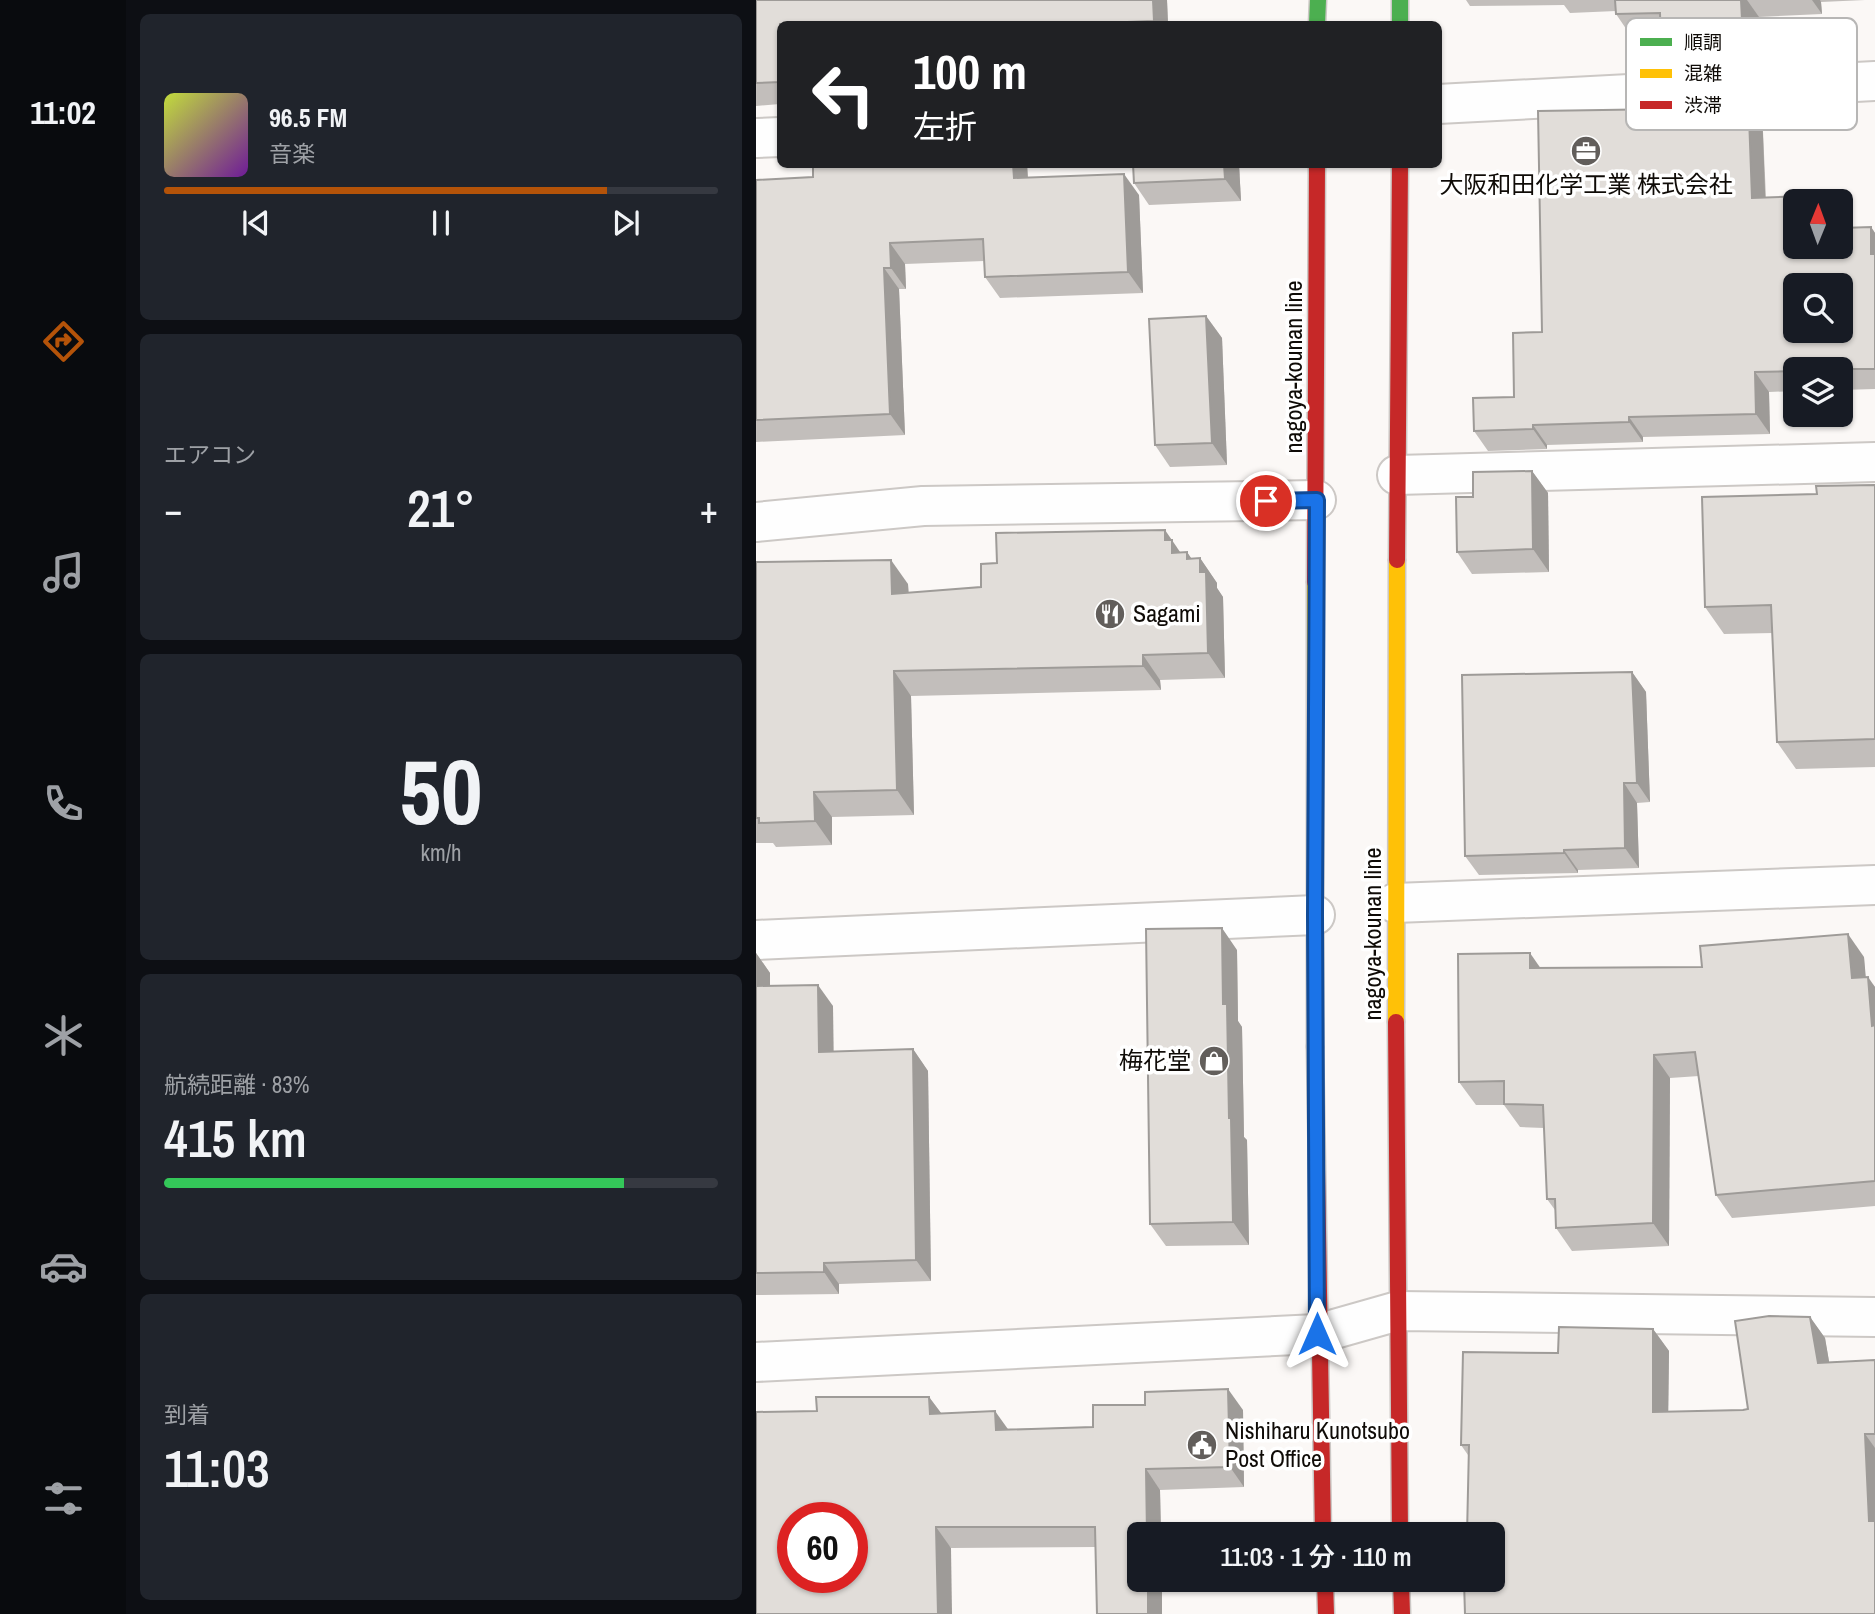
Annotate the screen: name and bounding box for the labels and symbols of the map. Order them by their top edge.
legend [1626,18,1857,130]
text: 順調 [1684,29,1722,55]
text: 混雑 [1684,60,1722,86]
text: 渋滞 [1684,92,1722,118]
office icon: 大阪和田化学工業 株式会社 [1569,134,1603,168]
place label: 大阪和田化学工業 株式会社 [1439,168,1733,200]
north arrow [1783,189,1853,259]
street label: nagoya-kounan line [1277,281,1309,453]
pin [1236,471,1296,531]
restaurant icon: Sagami [1093,597,1127,631]
place label: Sagami [1133,597,1201,629]
street label: nagoya-kounan line [1356,848,1388,1020]
place label: 梅花堂 [1119,1044,1191,1076]
shop icon: 梅花堂 [1197,1044,1231,1078]
position arrow [1280,1297,1354,1371]
place label: Nishiharu Kunotsubo Post Office [1225,1414,1410,1474]
public building icon: Nishiharu Kunotsubo Post Office [1185,1428,1219,1462]
speed limit sign: 60 [777,1502,868,1593]

